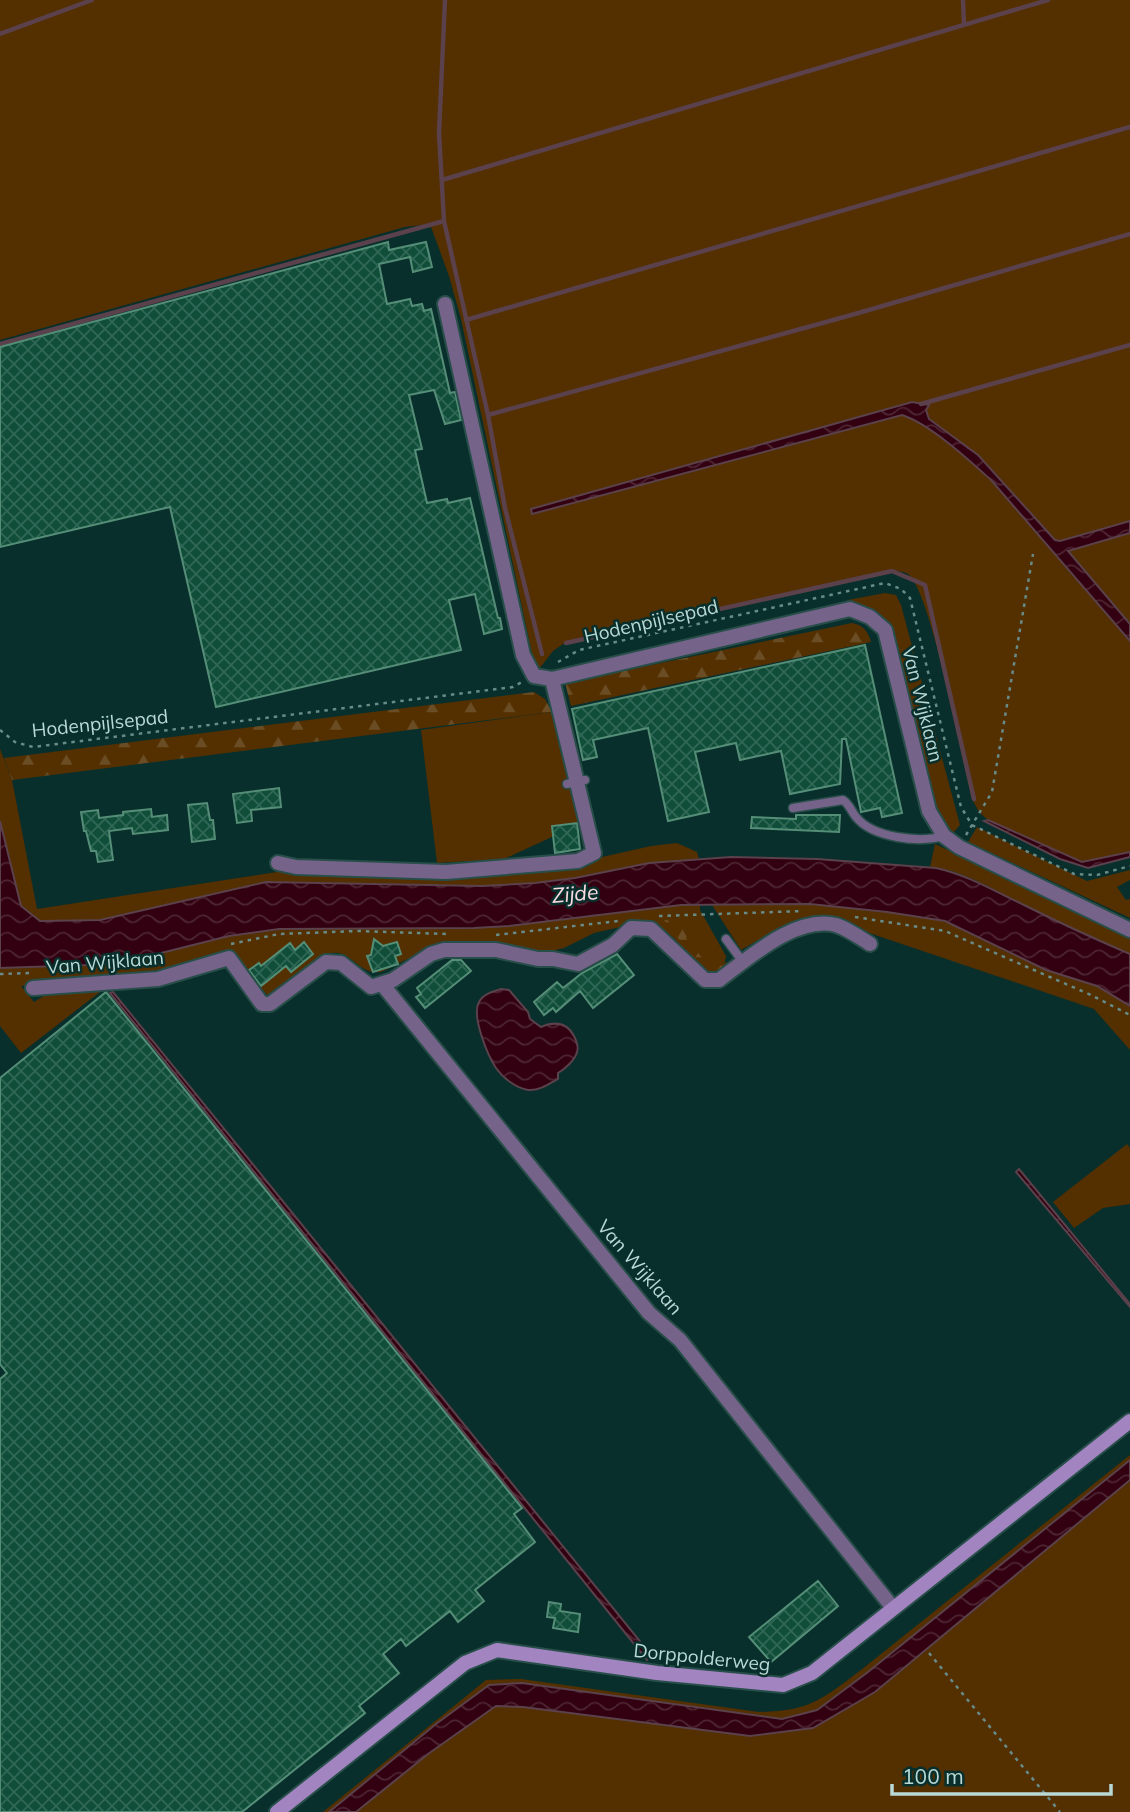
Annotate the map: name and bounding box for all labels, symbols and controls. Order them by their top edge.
street label: Hodenpijlsepad [581,594,721,648]
street label: Van Wijklaan [897,644,949,764]
street label: Hodenpijlsepad [31,704,169,742]
water label: Zijde [551,878,599,908]
street label: Van Wijklaan [45,945,165,979]
street label: Van Wijklaan [592,1215,688,1319]
street label: Dorppolderweg [632,1638,772,1676]
scale bar [892,1752,1111,1796]
text: 100 m [902,1763,964,1789]

